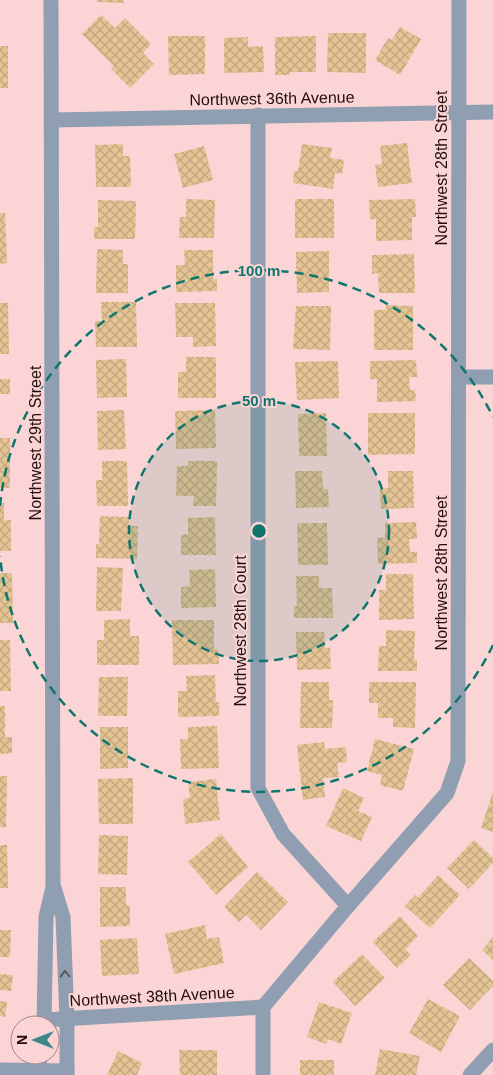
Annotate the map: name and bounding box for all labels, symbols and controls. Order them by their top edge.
street label: Northwest 36th Avenue [189,89,355,108]
street label: Northwest 28th Street [433,90,450,245]
text: 100 m [238,262,280,279]
street label: Northwest 29th Street [27,365,44,520]
text: 50 m [242,392,276,409]
street label: Northwest 28th Street [433,495,450,650]
centre of rings [250,522,268,540]
street label: Northwest 28th Court [232,555,249,707]
one-way arrow [60,970,70,978]
street label: Northwest 38th Avenue [69,984,235,1009]
north arrow [10,1015,60,1065]
text: N [14,1035,30,1045]

